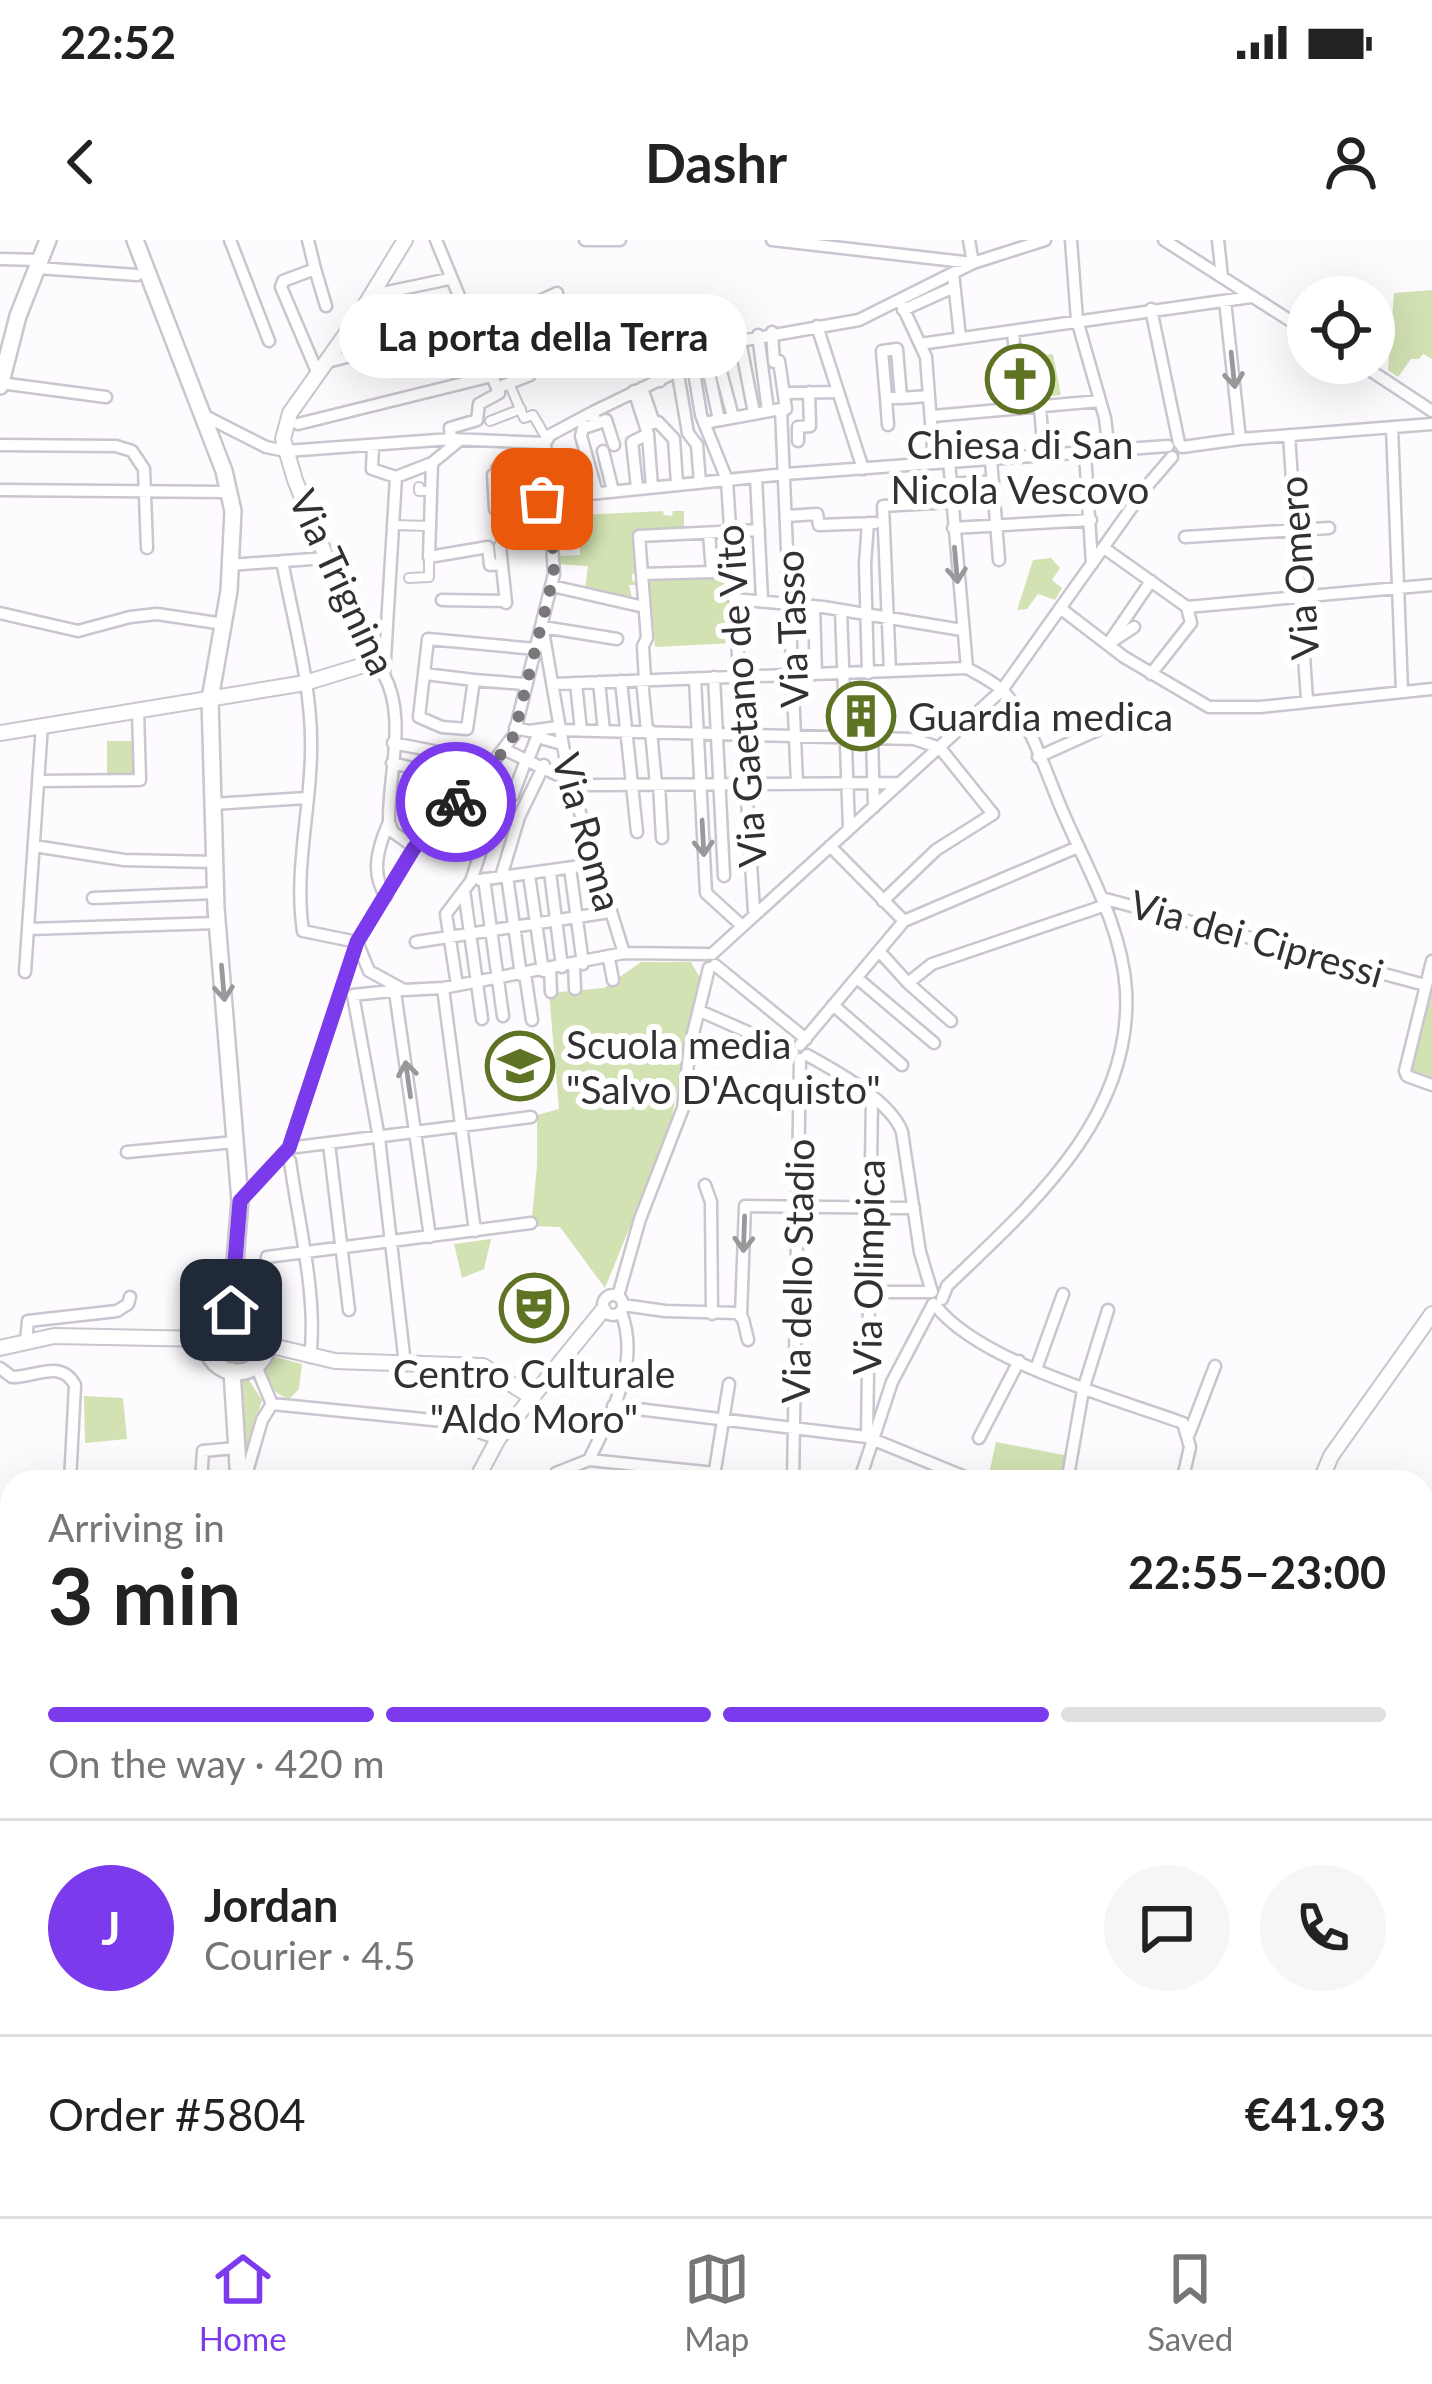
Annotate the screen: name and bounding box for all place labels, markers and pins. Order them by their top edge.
callout: La porta della Terra [338,295,746,379]
church icon: Chiesa di San Nicola Vescovo [985,344,1055,414]
place label: Chiesa di San Nicola Vescovo [891,421,1149,512]
pin [491,448,593,550]
building icon: Guardia medica [826,681,896,751]
place label: Guardia medica [908,693,1173,739]
place label: Scuola media "Salvo D'Acquisto" [566,1021,881,1112]
school or university icon: Scuola media "Salvo D'Acquisto" [485,1031,555,1101]
pin [180,1259,282,1361]
theatre icon: Centro Culturale "Aldo Moro" [499,1273,569,1343]
place label: Centro Culturale "Aldo Moro" [393,1350,675,1441]

